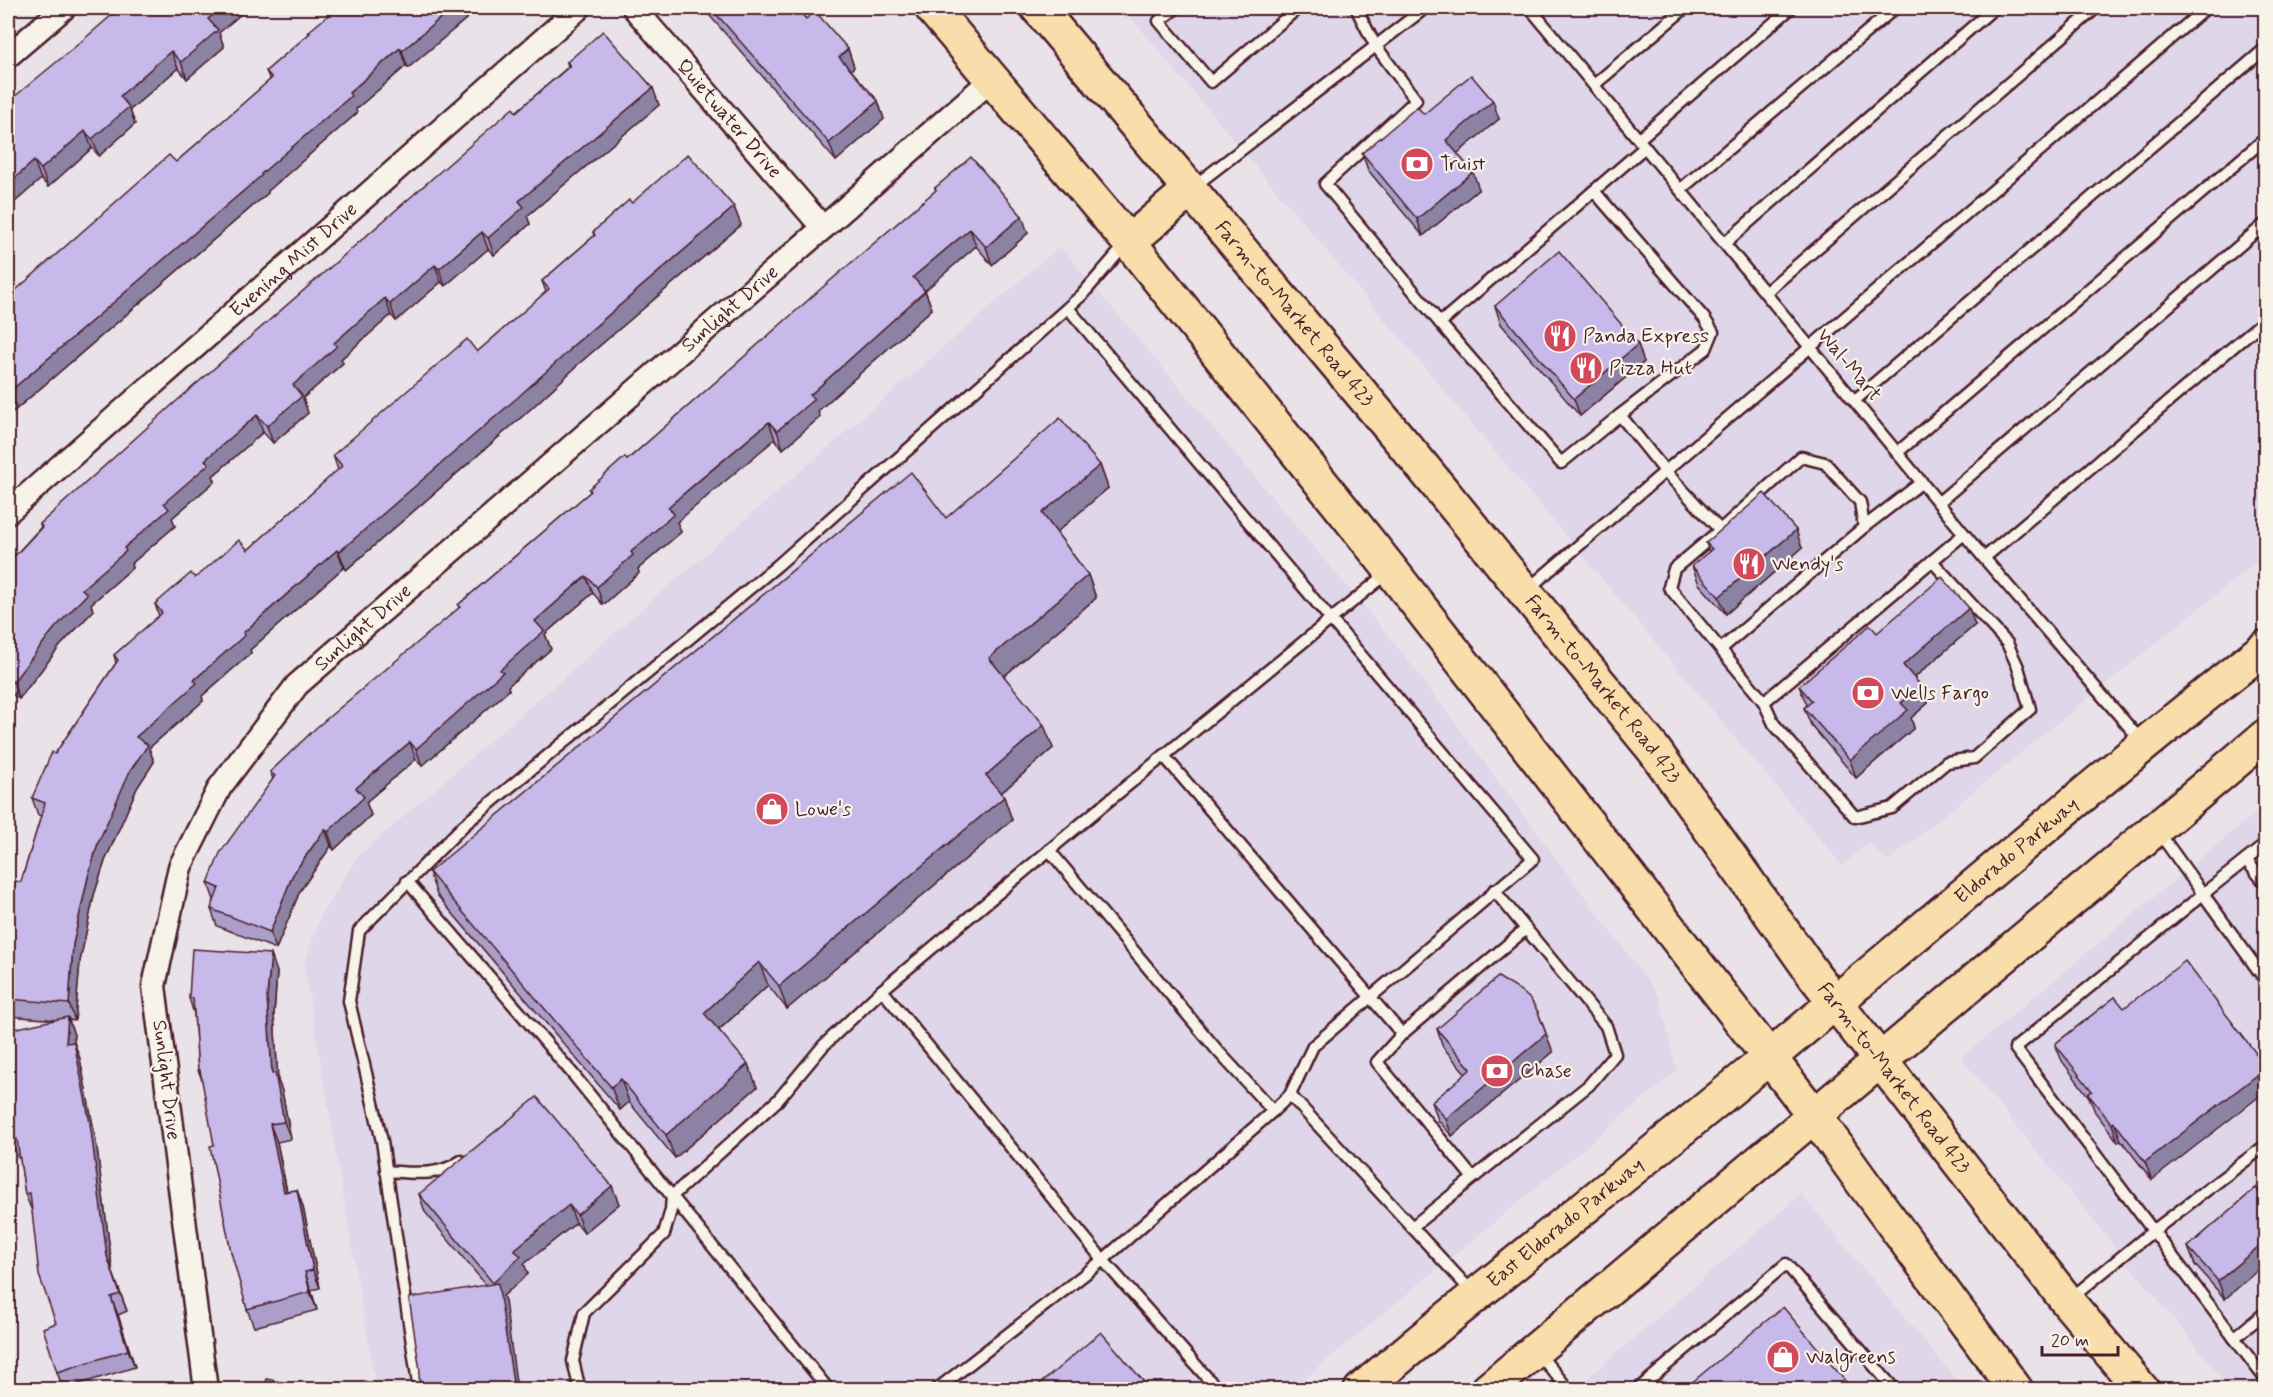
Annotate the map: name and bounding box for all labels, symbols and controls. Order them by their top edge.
street label: Quietwater Drive [670,53,788,184]
bank icon: Truist [1399,146,1435,182]
place label: Truist [1440,151,1486,178]
street label: Evening Mist Drive [224,196,363,324]
street label: Farm-to-Market Road 423 [1208,215,1380,413]
street label: Sunlight Drive [676,259,784,359]
restaurant icon: Panda Express [1542,318,1578,354]
place label: Panda Express [1583,323,1709,350]
street label: Wal-Mart [1810,323,1888,407]
restaurant icon: Pizza Hut [1568,350,1604,386]
place label: Pizza Hut [1609,355,1692,382]
restaurant icon: Wendy's [1731,546,1767,582]
place label: Wendy's [1772,551,1844,578]
street label: Sunlight Drive [309,578,418,677]
street label: Farm-to-Market Road 423 [1519,589,1687,789]
bank icon: Wells Fargo [1850,675,1886,711]
place label: Wells Fargo [1891,680,1989,707]
shop icon: Lowe's [754,791,790,827]
street label: Eldorado Parkway [1949,791,2084,910]
place label: Lowe's [795,796,851,823]
street label: Farm-to-Market Road 423 [1811,977,1977,1179]
street label: Sunlight Drive [145,1018,187,1142]
bank icon: Chase [1479,1053,1515,1089]
place label: Chase [1520,1058,1572,1085]
street label: East Eldorado Parkway [1481,1151,1650,1294]
scale bar [2042,1319,2118,1357]
text: 20 m [2051,1329,2089,1353]
shop icon: Walgreens [1765,1339,1801,1375]
place label: Walgreens [1806,1344,1896,1372]

